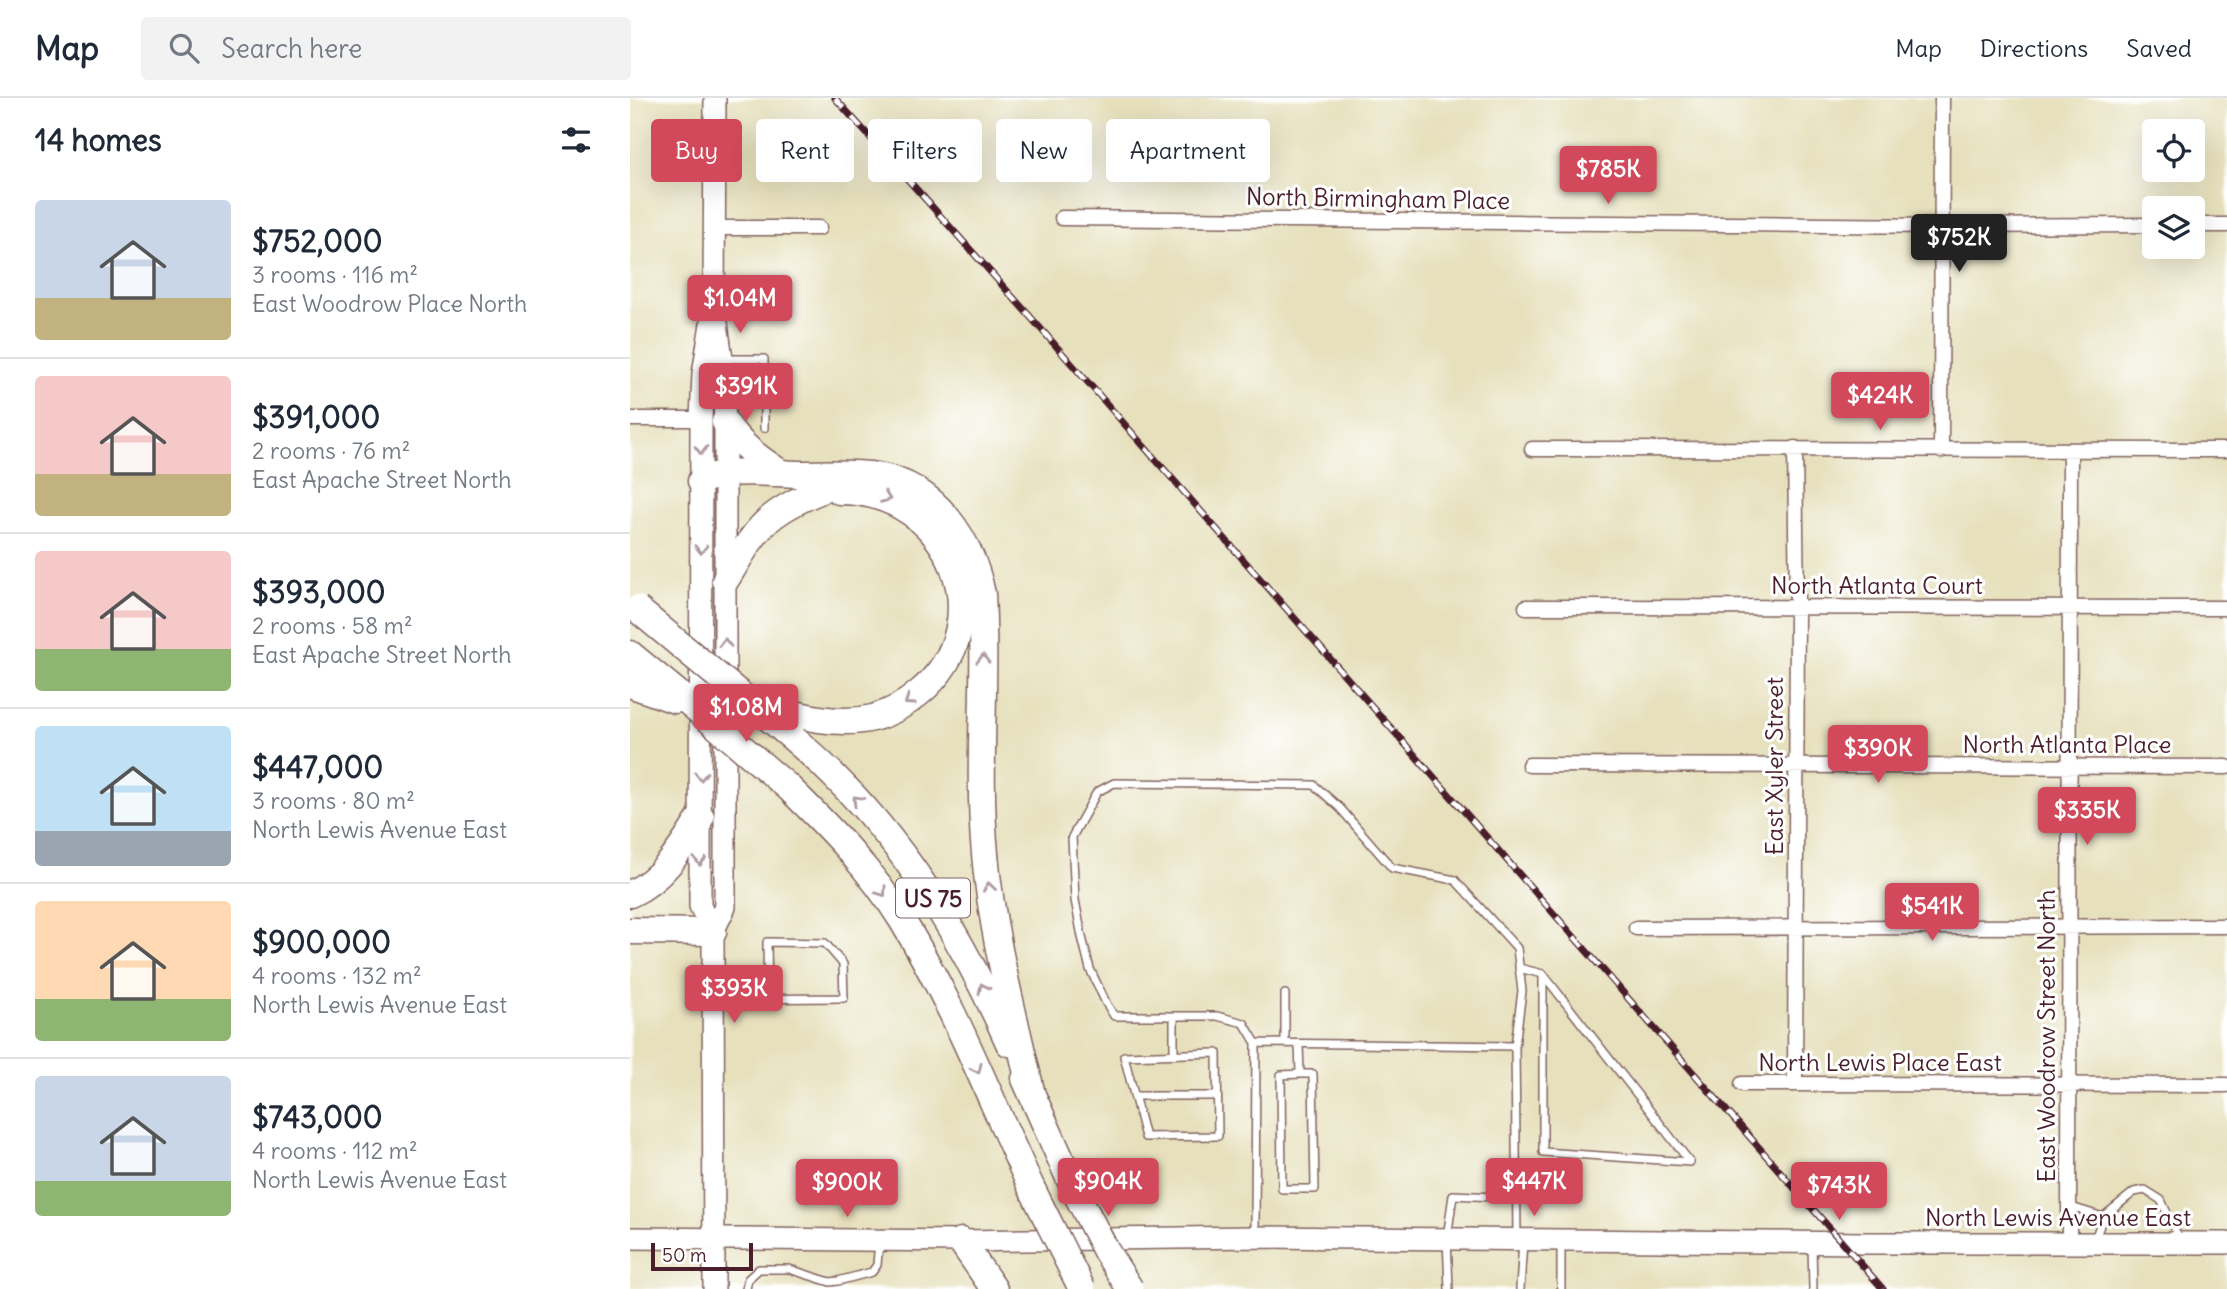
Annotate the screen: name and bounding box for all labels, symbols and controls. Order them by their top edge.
search box [141,17,631,80]
text: Map [35,27,99,69]
icon: search [165,29,203,67]
text: Search here [221,32,362,65]
text: Map [1895,33,1942,63]
text: Directions [1980,33,2088,63]
text: Saved [2126,33,2192,63]
chip: Buy [651,119,742,182]
chip: Rent [756,119,854,182]
chip: Filters [868,119,982,182]
chip: New [996,119,1092,182]
chip: Apartment [1106,119,1270,182]
map controls [2142,119,2205,259]
button: locate [2142,119,2205,182]
text: 14 homes [35,121,162,159]
icon: filters [557,121,595,159]
pin: $785K [1559,146,1657,206]
text: $785K [1576,154,1640,183]
street label: North Birmingham Place [1246,181,1510,215]
button: layers [2142,196,2205,259]
pin: $752K [1910,214,2008,274]
text: $752,000 [252,222,383,260]
text: $752K [1927,222,1991,251]
icon: home [91,228,175,312]
text: 3 rooms · 116 m² [252,260,418,289]
pin: $1.04M [683,275,797,335]
text: $1.04M [703,283,777,312]
text: East Woodrow Place North [252,289,527,318]
pin: $391K [697,364,795,423]
text: $391K [715,371,777,400]
pin: $424K [1831,372,1929,432]
text: $424K [1847,380,1913,409]
text: $391,000 [252,398,380,436]
icon: home [91,404,175,488]
text: 2 rooms · 76 m² [252,436,410,465]
one-way arrow [693,445,709,455]
text: East Apache Street North [252,465,512,494]
one-way arrow [879,490,891,504]
one-way arrow [693,544,709,555]
street label: North Atlanta Court [1771,570,1983,600]
text: $393,000 [252,573,385,611]
icon: home [91,579,175,663]
text: 2 rooms · 58 m² [252,611,413,640]
one-way arrow [717,637,733,647]
text: East Apache Street North [252,640,512,669]
one-way arrow [975,654,991,664]
street label: East Xyler Street [1759,677,1789,855]
pin: $1.08M [689,684,803,744]
text: $1.08M [709,692,783,721]
one-way arrow [904,693,917,705]
pin: $390K [1829,726,1927,785]
street label: North Atlanta Place [1963,729,2171,759]
text: $390K [1844,733,1912,762]
text: $447,000 [252,748,383,786]
icon: home [91,754,175,838]
one-way arrow [693,772,709,782]
text: 3 rooms · 80 m² [252,786,415,815]
pin: $335K [2038,788,2136,847]
one-way arrow [853,795,865,808]
text: $335K [2054,795,2120,824]
text: North Lewis Avenue East [252,815,507,844]
one-way arrow [692,857,708,867]
road number: US 75 [896,878,970,918]
one-way arrow [982,881,997,892]
one-way arrow [874,884,886,897]
pin: $541K [1883,884,1981,943]
street label: East Woodrow Street North [2031,889,2061,1183]
text: $541K [1901,891,1963,920]
text: $900,000 [252,923,391,961]
icon: home [91,929,175,1013]
text: 4 rooms · 132 m² [252,961,422,990]
pin: $393K [685,965,783,1025]
text: $393K [701,973,767,1002]
one-way arrow [977,983,991,995]
text: North Lewis Avenue East [252,990,507,1019]
street label: North Lewis Place East [1758,1047,2002,1077]
one-way arrow [968,1062,982,1075]
text: $743,000 [252,1098,383,1136]
icon: home [91,1104,175,1188]
text: 4 rooms · 112 m² [252,1136,418,1165]
pin: $904K [1059,1158,1157,1218]
pin: $447K [1485,1158,1583,1218]
pin: $900K [798,1160,896,1219]
pin: $743K [1790,1162,1888,1222]
text: North Lewis Avenue East [252,1165,507,1194]
text: $904K [1074,1166,1142,1195]
text: $447K [1502,1166,1566,1195]
text: $900K [812,1167,882,1196]
text: $743K [1807,1170,1871,1199]
street label: North Lewis Avenue East [1925,1202,2191,1232]
scale bar [651,1240,752,1272]
text: 50 m [662,1243,707,1267]

